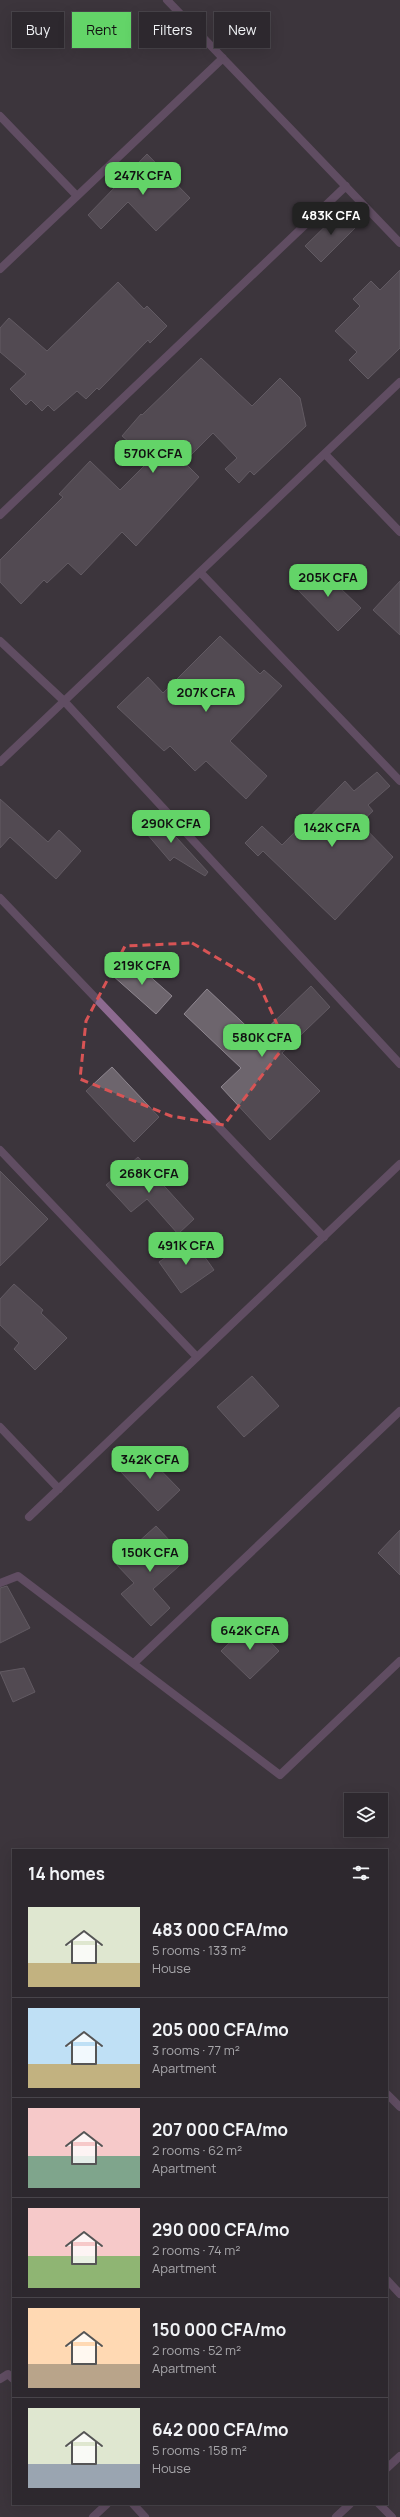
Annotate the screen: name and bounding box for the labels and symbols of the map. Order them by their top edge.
pin: 247K CFA [102,162,184,196]
pin: 483K CFA [290,202,372,236]
pin: 570K CFA [112,440,194,474]
pin: 205K CFA [287,564,369,598]
pin: 207K CFA [165,679,247,713]
pin: 290K CFA [130,810,212,844]
pin: 142K CFA [291,814,373,848]
pin: 219K CFA [101,952,183,986]
pin: 580K CFA [221,1024,303,1058]
pin: 268K CFA [108,1160,190,1194]
pin: 491K CFA [145,1232,227,1266]
pin: 342K CFA [109,1446,191,1480]
pin: 150K CFA [109,1539,191,1573]
pin: 642K CFA [209,1617,291,1651]

